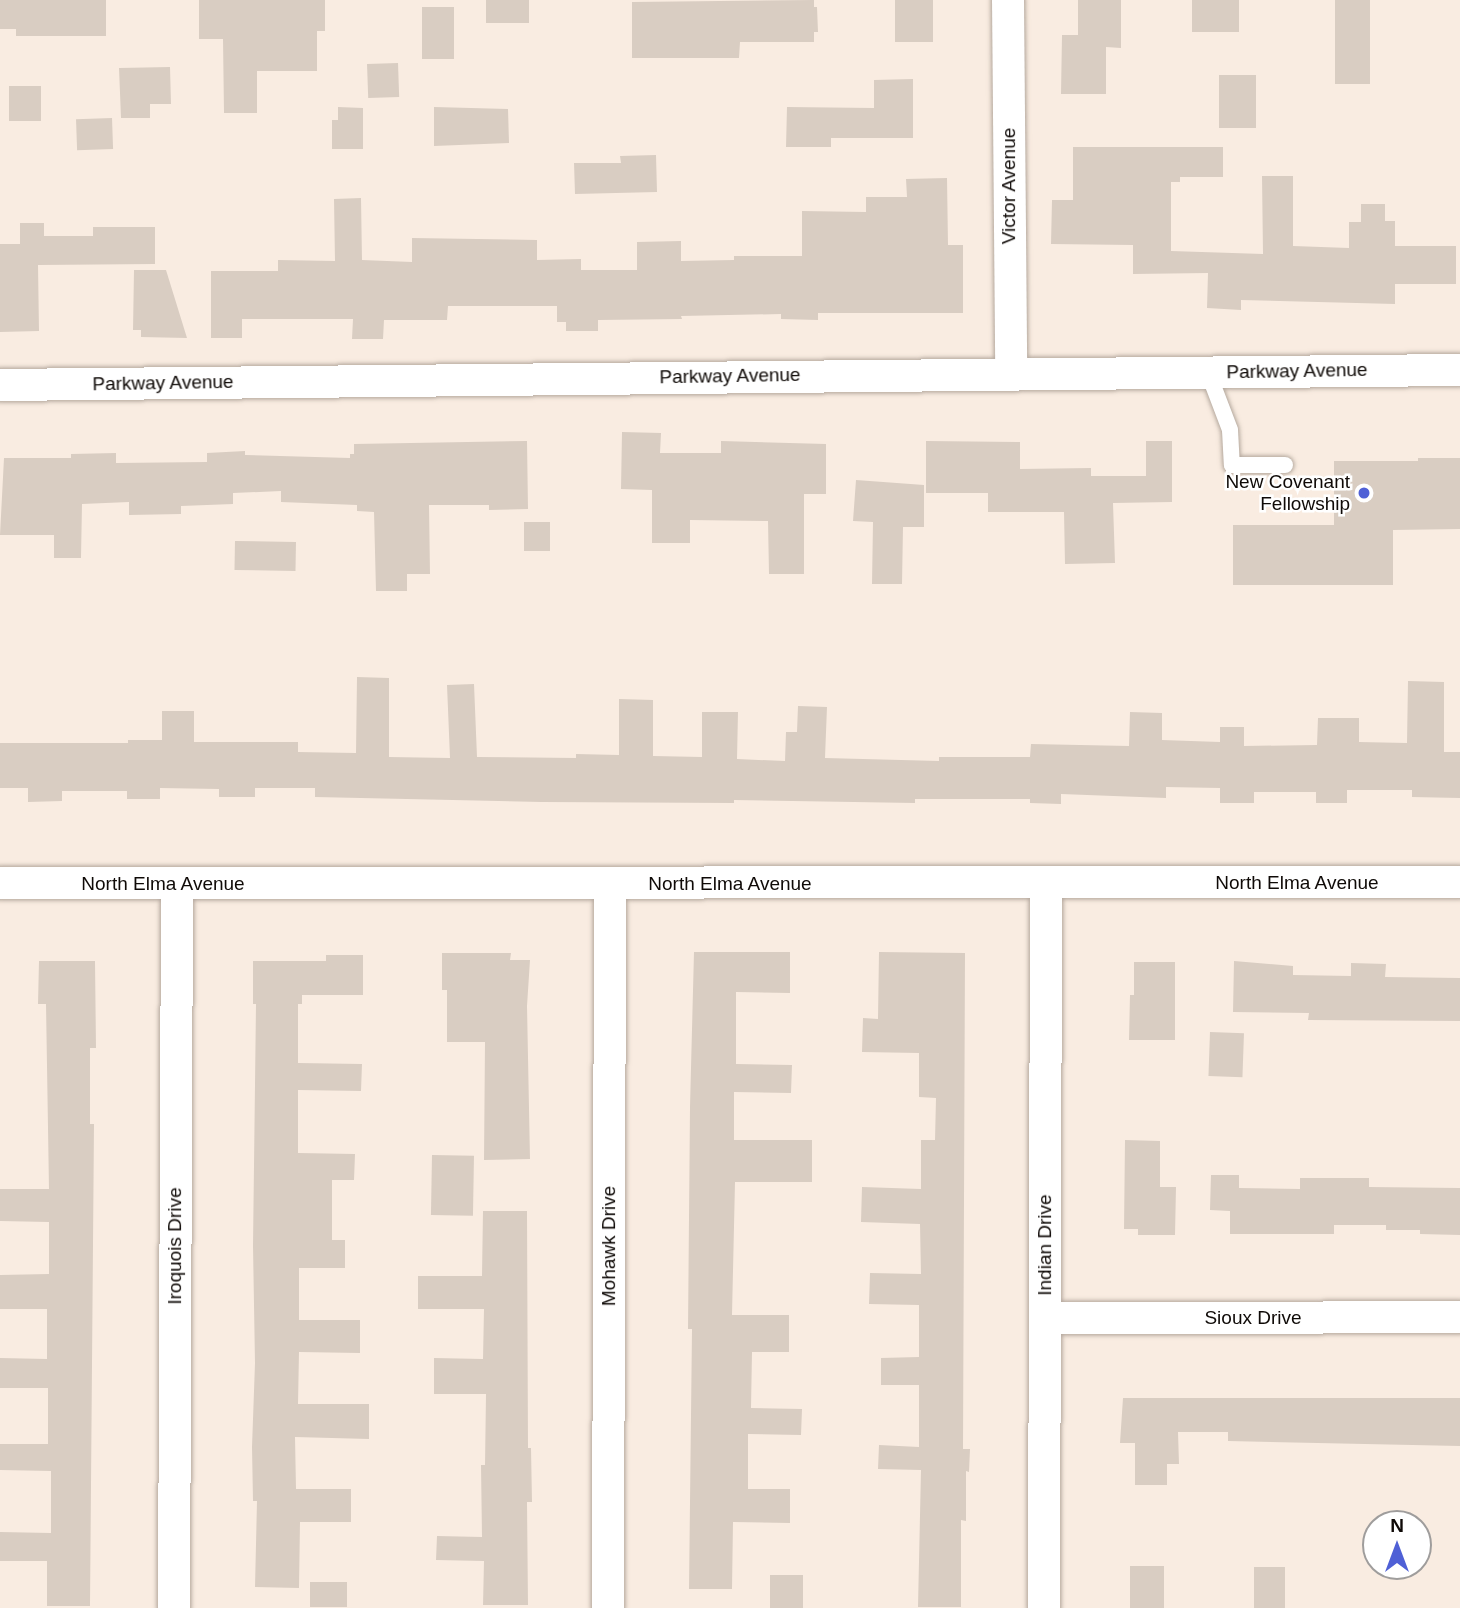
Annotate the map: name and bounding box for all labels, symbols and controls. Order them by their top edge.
street label: Victor Avenue [998,127,1020,245]
street label: Parkway Avenue [1226,358,1368,384]
street label: Parkway Avenue [659,363,801,389]
street label: Parkway Avenue [92,370,234,396]
place label: New Covenant Fellowship [1225,471,1350,515]
marker: New Covenant Fellowship [1356,485,1372,501]
street label: North Elma Avenue [1215,872,1379,894]
street label: North Elma Avenue [81,873,245,895]
street label: North Elma Avenue [648,873,812,895]
street label: Mohawk Drive [598,1186,620,1306]
street label: Iroquois Drive [164,1187,186,1305]
street label: Indian Drive [1034,1194,1056,1296]
street label: Sioux Drive [1204,1307,1302,1329]
north arrow [1362,1510,1432,1580]
text: N [1390,1515,1404,1536]

